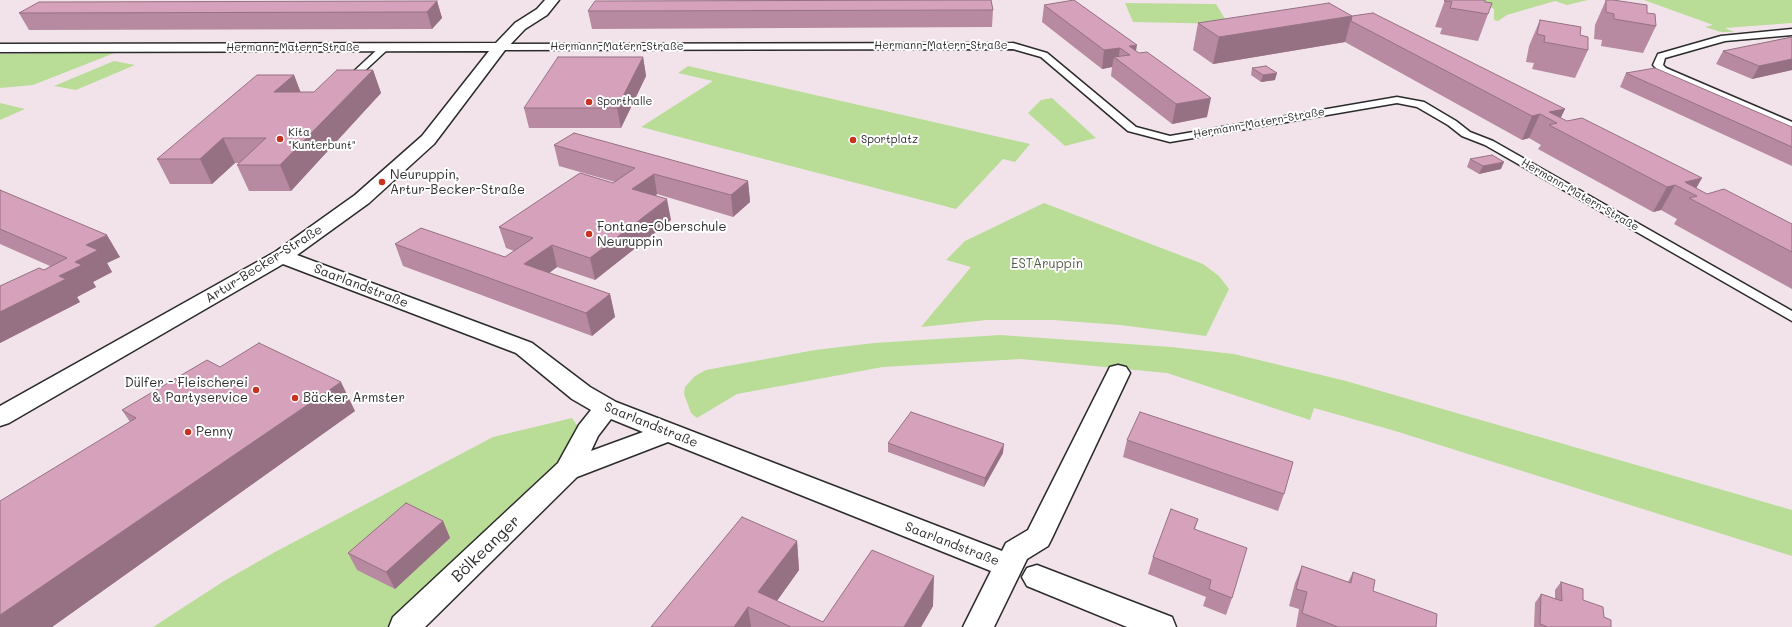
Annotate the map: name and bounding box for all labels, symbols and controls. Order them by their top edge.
street label: Hermann-Matern-Straße [874,39,1008,53]
street label: Hermann-Matern-Straße [550,40,684,54]
street label: Hermann-Matern-Straße [226,41,360,55]
place label: Sporthalle [597,95,652,109]
marker: Sporthalle [584,97,594,107]
street label: Hermann-Matern-Straße [1192,105,1326,141]
place label: Kita "Kunterbunt" [288,126,356,152]
place label: Sportplatz [861,133,918,147]
marker: Kita "Kunterbunt" [275,134,285,144]
marker: Sportplatz [848,135,858,145]
street label: Hermann-Matern-Straße [1519,156,1641,234]
place label: Neuruppin, Artur-Becker-Straße [390,167,525,198]
marker: Neuruppin, Artur-Becker-Straße [377,177,387,187]
place label: Fontane-Oberschule Neuruppin [597,219,727,250]
street label: Artur-Becker-Straße [203,222,325,306]
marker: Fontane-Oberschule Neuruppin [584,229,594,239]
park label: ESTAruppin [1011,256,1083,272]
street label: Saarlandstraße [312,261,410,311]
place label: Dülfer - Fleischerei & Partyservice [125,375,248,406]
marker: Dülfer - Fleischerei & Partyservice [251,385,261,395]
place label: Bäcker Armster [303,390,405,406]
marker: Bäcker Armster [290,393,300,403]
street label: Saarlandstraße [602,399,700,451]
place label: Penny [196,424,233,440]
marker: Penny [183,427,193,437]
street label: Bölkeanger [448,512,524,586]
street label: Saarlandstraße [903,519,1001,569]

